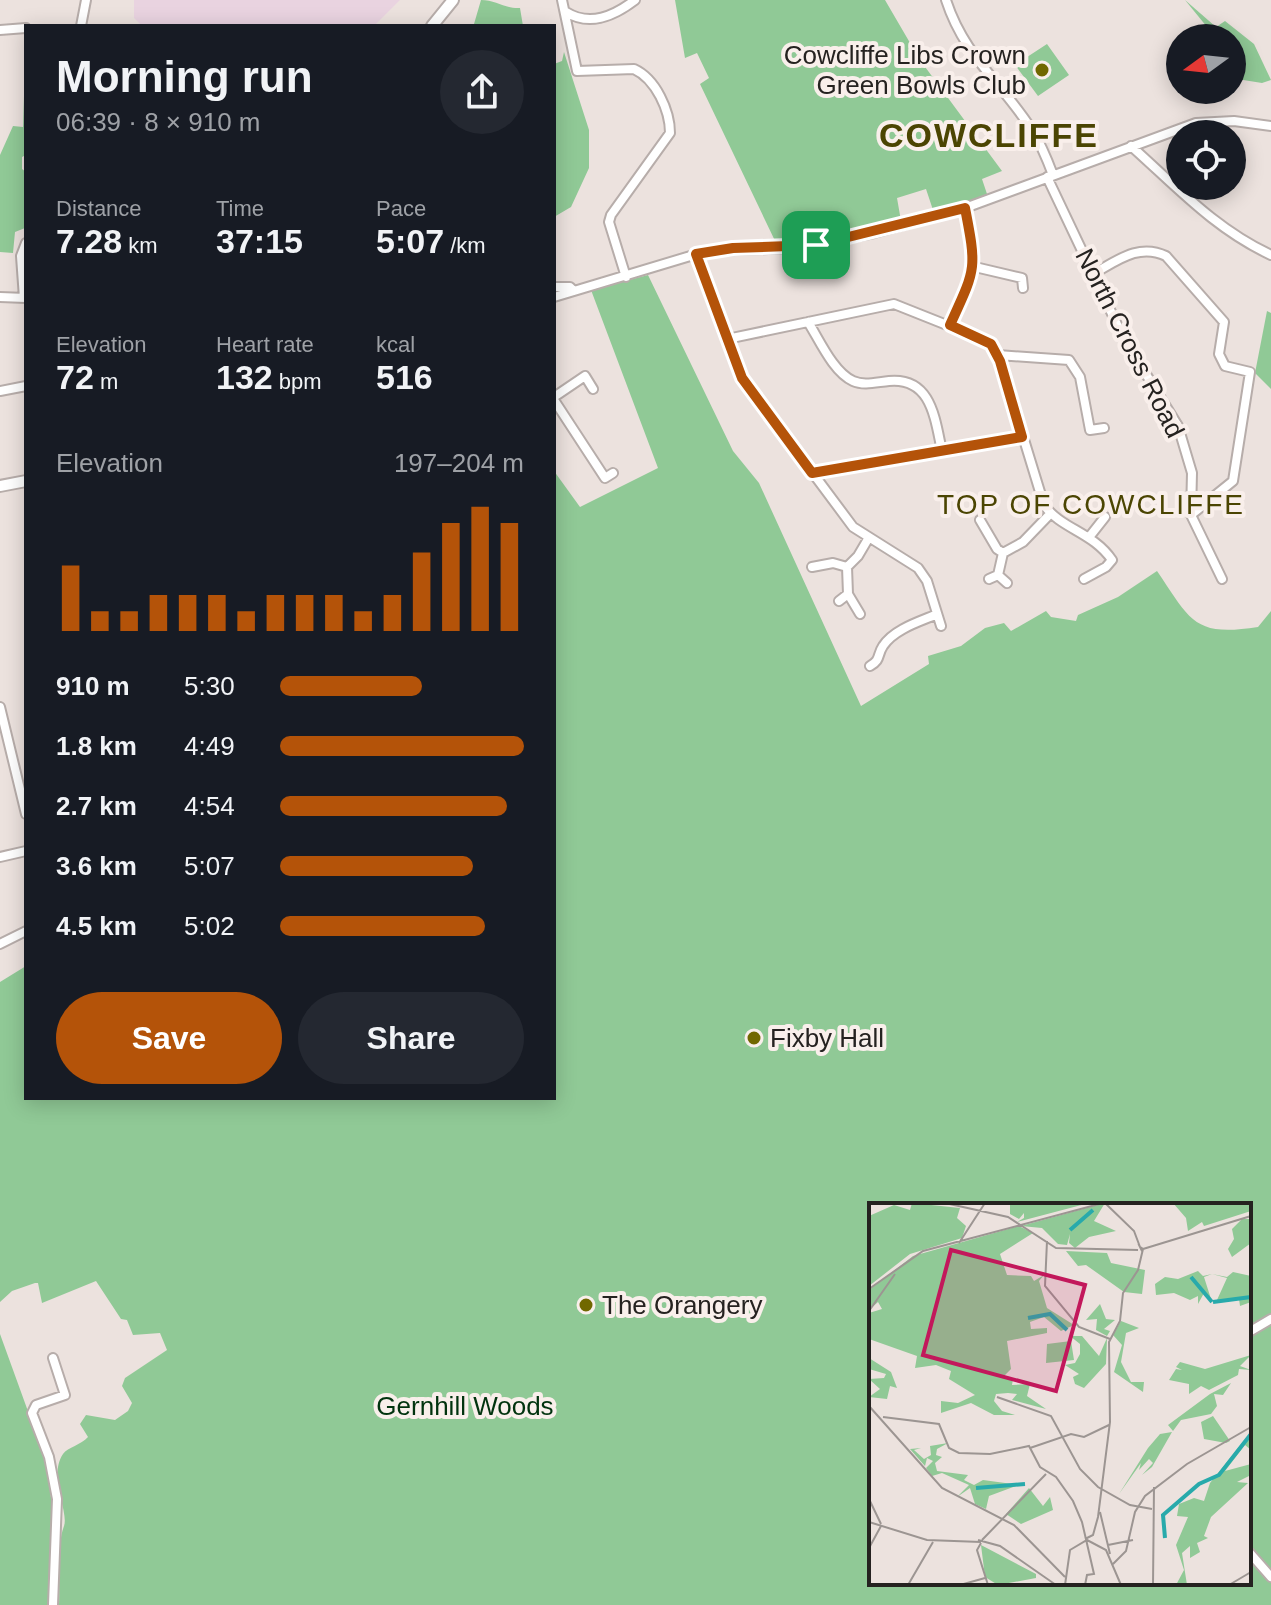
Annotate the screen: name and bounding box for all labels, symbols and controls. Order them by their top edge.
north arrow [1166,24,1246,104]
map controls [1166,24,1246,200]
place label: Cowcliffe Libs Crown Green Bowls Club [784,40,1026,100]
button: share [440,50,524,134]
text: Morning run [56,52,313,101]
marker: Cowcliffe Libs Crown Green Bowls Club [1033,61,1051,79]
text: 06:39 · 8 × 910 m [56,107,261,137]
district label: COWCLIFFE [879,116,1099,154]
button: locate [1166,120,1246,200]
text: Distance [56,196,142,221]
text: Time [216,196,264,221]
text: Pace [376,196,426,221]
pin [782,211,850,279]
text: 7.28 [56,222,122,260]
text: 37:15 [216,222,303,260]
text: 5:07 [376,222,444,260]
icon: arrive [794,223,838,267]
text: km [122,233,158,258]
text: /km [444,233,486,258]
street label: North Cross Road [1069,243,1191,443]
text: Elevation [56,332,147,357]
text: Heart rate [216,332,314,357]
text: kcal [376,332,415,357]
text: 72 [56,358,94,396]
text: 132 [216,358,273,396]
text: 516 [376,358,433,396]
text: m [94,369,118,394]
text: bpm [273,369,322,394]
text: Elevation [56,448,163,478]
text: 197–204 m [394,448,524,478]
district label: TOP OF COWCLIFFE [937,489,1245,520]
text: 910 m [56,671,130,701]
text: 5:30 [184,671,235,701]
text: 1.8 km [56,731,137,761]
text: 4:49 [184,731,235,761]
text: 2.7 km [56,791,137,821]
text: 4:54 [184,791,235,821]
text: 3.6 km [56,851,137,881]
text: 5:07 [184,851,235,881]
text: 4.5 km [56,911,137,941]
text: 5:02 [184,911,235,941]
button: Save [56,992,282,1084]
button: Share [298,992,524,1084]
place label: Fixby Hall [770,1023,884,1053]
marker: Fixby Hall [745,1029,763,1047]
inset map [869,1203,1251,1585]
place label: The Orangery [602,1290,762,1320]
marker: The Orangery [577,1296,595,1314]
park label: Gernhill Woods [376,1391,554,1421]

